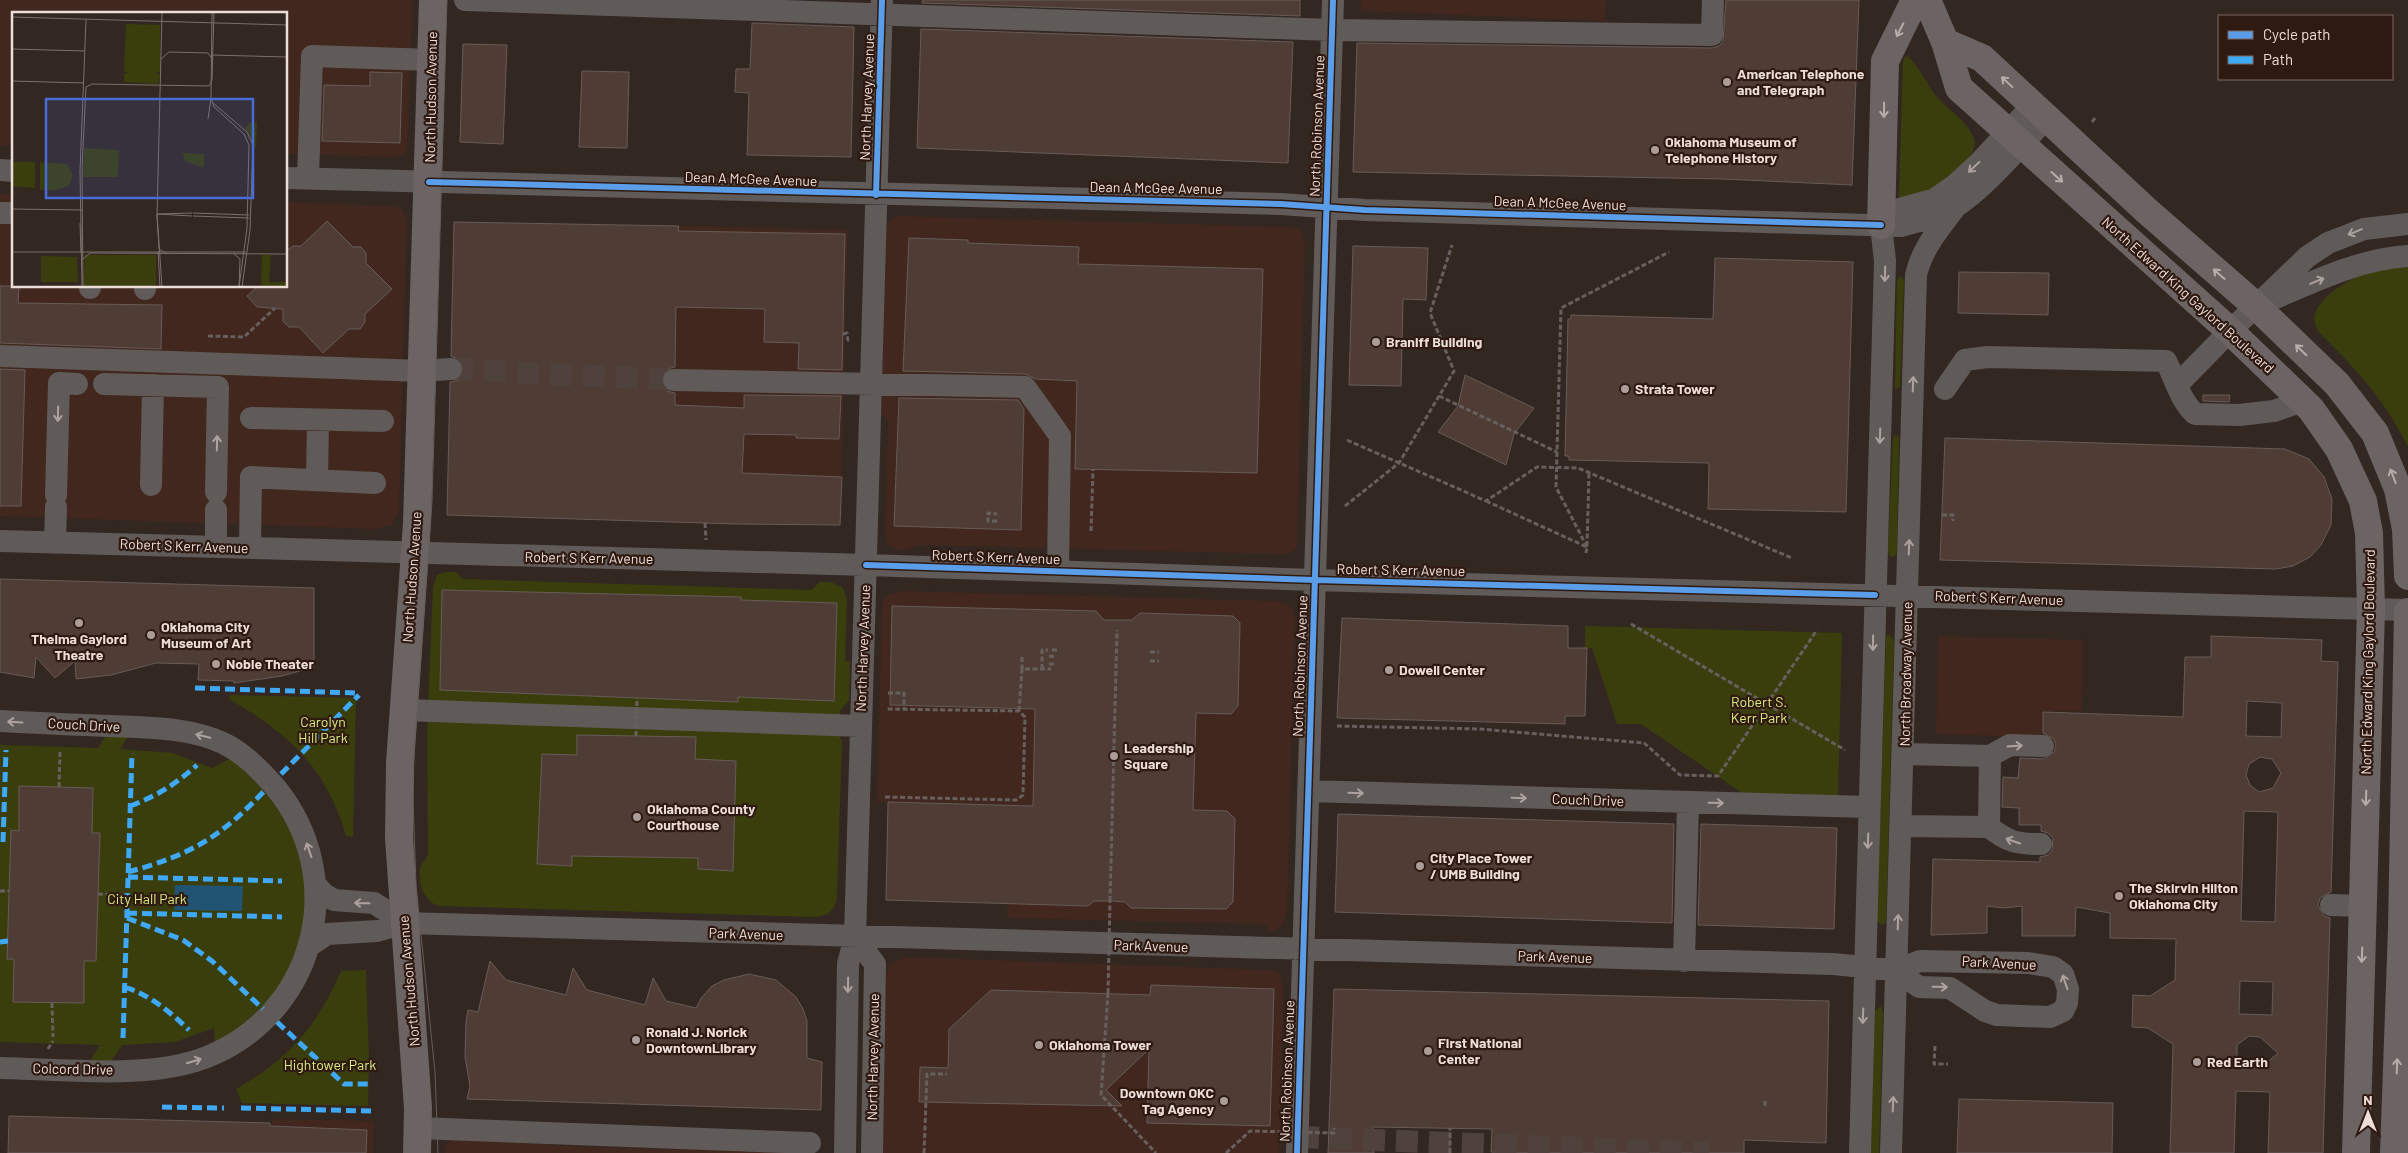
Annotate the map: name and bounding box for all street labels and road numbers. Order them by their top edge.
street label: North Hudson Avenue [421,31,440,163]
street label: North Harvey Avenue [856,33,877,161]
street label: North Robinson Avenue [1306,55,1327,197]
street label: Dean A McGee Avenue [684,168,818,189]
street label: Dean A McGee Avenue [1089,178,1223,197]
street label: Dean A McGee Avenue [1493,192,1627,213]
street label: North Edward King Gaylord Boulevard [2099,213,2278,376]
street label: North Hudson Avenue [398,511,425,643]
street label: Robert S Kerr Avenue [119,535,249,556]
street label: Robert S Kerr Avenue [931,546,1061,567]
street label: Robert S Kerr Avenue [525,548,653,567]
street label: North Edward King Gaylord Boulevard [2357,549,2378,775]
street label: Robert S Kerr Avenue [1337,560,1465,579]
street label: North Harvey Avenue [852,584,873,712]
street label: Robert S Kerr Avenue [1934,587,2064,608]
street label: North Robinson Avenue [1289,595,1310,737]
street label: North Broadway Avenue [1896,601,1915,747]
street label: Couch Drive [47,714,121,735]
street label: Couch Drive [1552,790,1625,809]
street label: North Hudson Avenue [394,915,423,1047]
street label: Park Avenue [708,924,784,943]
street label: Park Avenue [1113,936,1189,955]
street label: Park Avenue [1517,947,1593,966]
street label: Park Avenue [1961,952,2037,973]
street label: North Harvey Avenue [863,993,882,1121]
street label: North Robinson Avenue [1276,1000,1297,1142]
street label: Colcord Drive [32,1059,114,1078]

